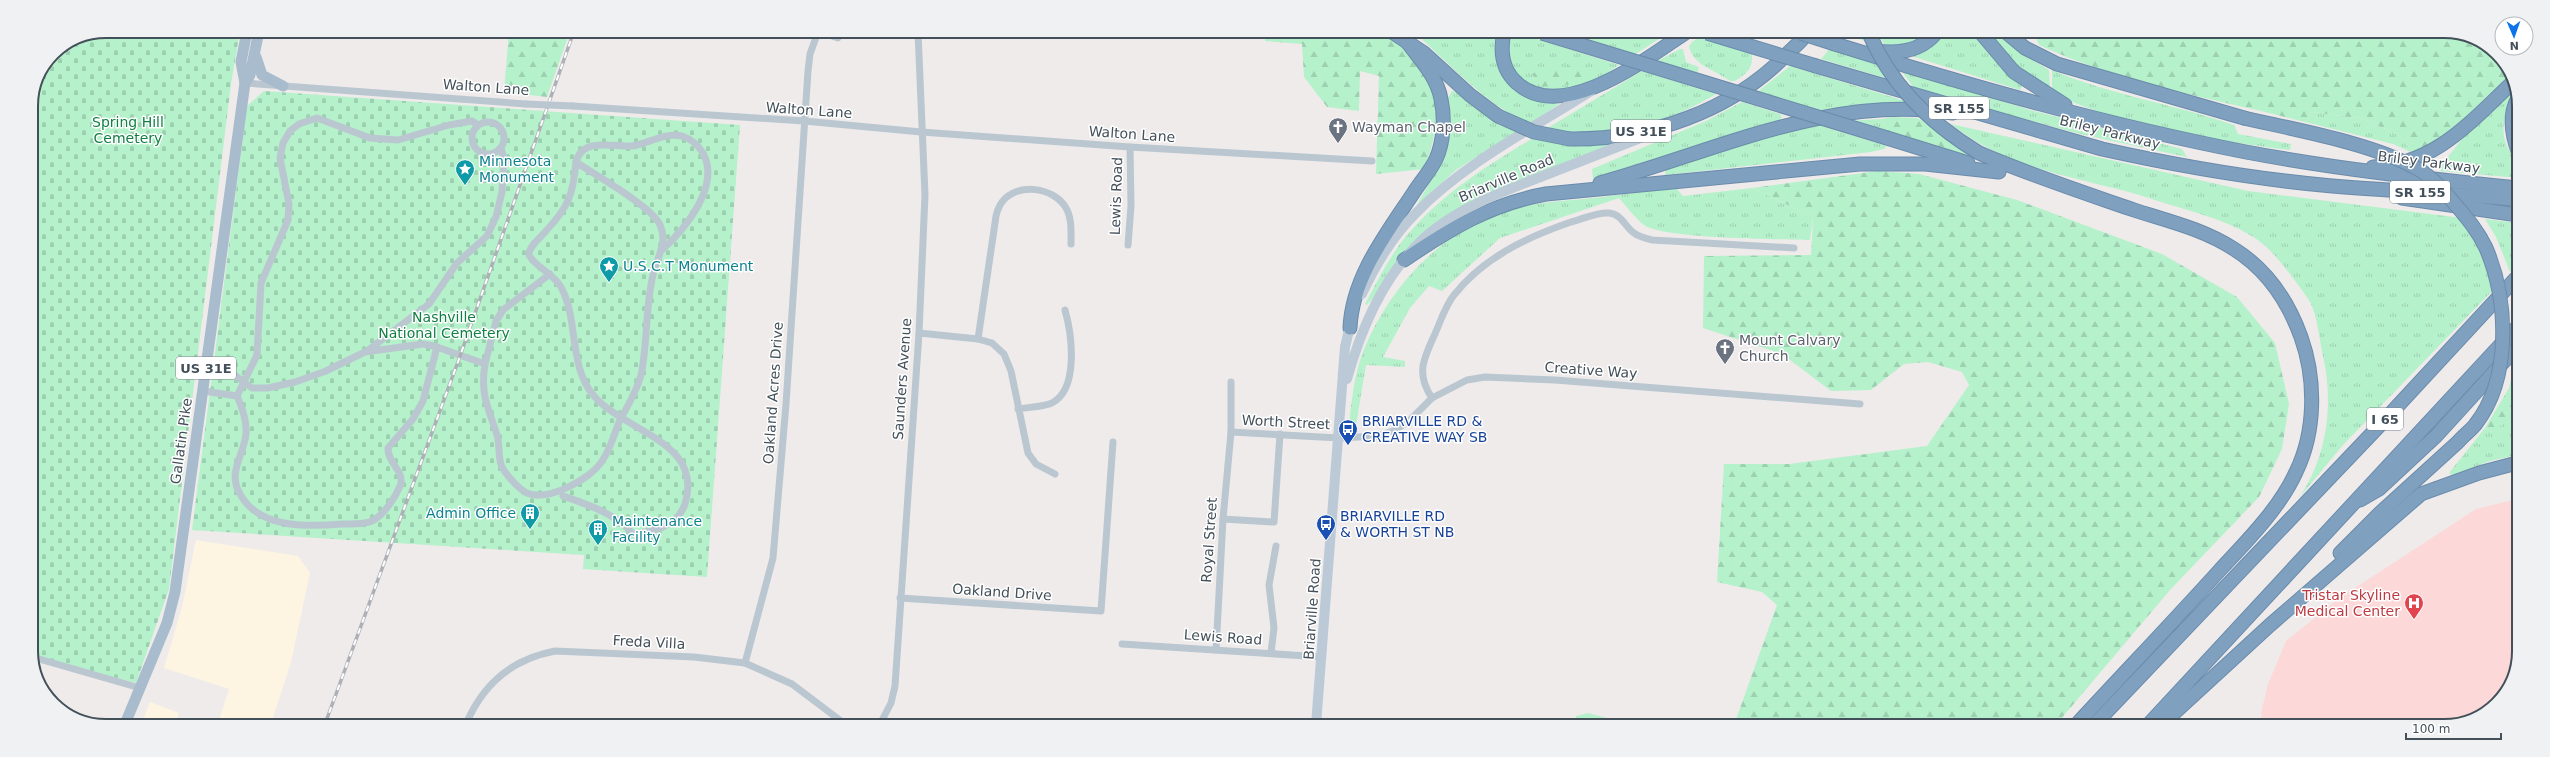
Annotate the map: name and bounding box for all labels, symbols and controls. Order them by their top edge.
north arrow [2494,16,2534,56]
text: N [2509,39,2519,52]
street label: Walton Lane [442,76,530,98]
road number: SR 155 [1929,97,1989,119]
street label: Walton Lane [765,99,853,121]
street label: Briley Parkway [2058,112,2162,152]
park label: Spring Hill Cemetery [92,114,164,146]
church icon: Wayman Chapel [1327,116,1349,144]
place label: Wayman Chapel [1352,119,1466,135]
road number: US 31E [1611,120,1671,142]
street label: Walton Lane [1088,123,1176,145]
street label: Briley Parkway [2377,148,2481,176]
street label: Briarville Road [1456,151,1556,205]
place label: Minnesota Monument [479,153,555,185]
street label: Lewis Road [1107,157,1125,235]
place icon: Minnesota Monument [454,158,476,186]
road number: SR 155 [2390,181,2450,203]
place icon: U.S.C.T Monument [598,255,620,283]
place label: U.S.C.T Monument [623,258,754,274]
park label: Nashville National Cemetery [378,309,510,341]
street label: Saunders Avenue [890,317,914,441]
street label: Oakland Acres Drive [760,321,786,465]
place label: Mount Calvary Church [1739,332,1840,364]
church icon: Mount Calvary Church [1714,337,1736,365]
road number: US 31E [176,357,236,379]
street label: Creative Way [1544,359,1638,381]
street label: Gallatin Pike [167,397,195,485]
road number: I 65 [2367,408,2403,430]
street label: Worth Street [1241,412,1331,432]
place label: BRIARVILLE RD & CREATIVE WAY SB [1362,413,1487,445]
bus stop icon: BRIARVILLE RD & CREATIVE WAY SB [1337,418,1359,446]
street label: Royal Street [1198,496,1220,583]
building icon: Admin Office [519,502,541,530]
place label: Admin Office [426,505,516,521]
place label: BRIARVILLE RD & WORTH ST NB [1340,508,1454,540]
place label: Maintenance Facility [612,513,702,545]
bus stop icon: BRIARVILLE RD & WORTH ST NB [1315,513,1337,541]
building icon: Maintenance Facility [587,518,609,546]
street label: Briarville Road [1300,558,1324,660]
street label: Oakland Drive [952,581,1052,603]
place label: Tristar Skyline Medical Center [2295,587,2400,619]
hospital icon: Tristar Skyline Medical Center [2403,592,2425,620]
street label: Lewis Road [1183,626,1263,648]
street label: Freda Villa [612,632,686,652]
scale bar [2406,715,2501,741]
text: 100 m [2412,722,2450,736]

